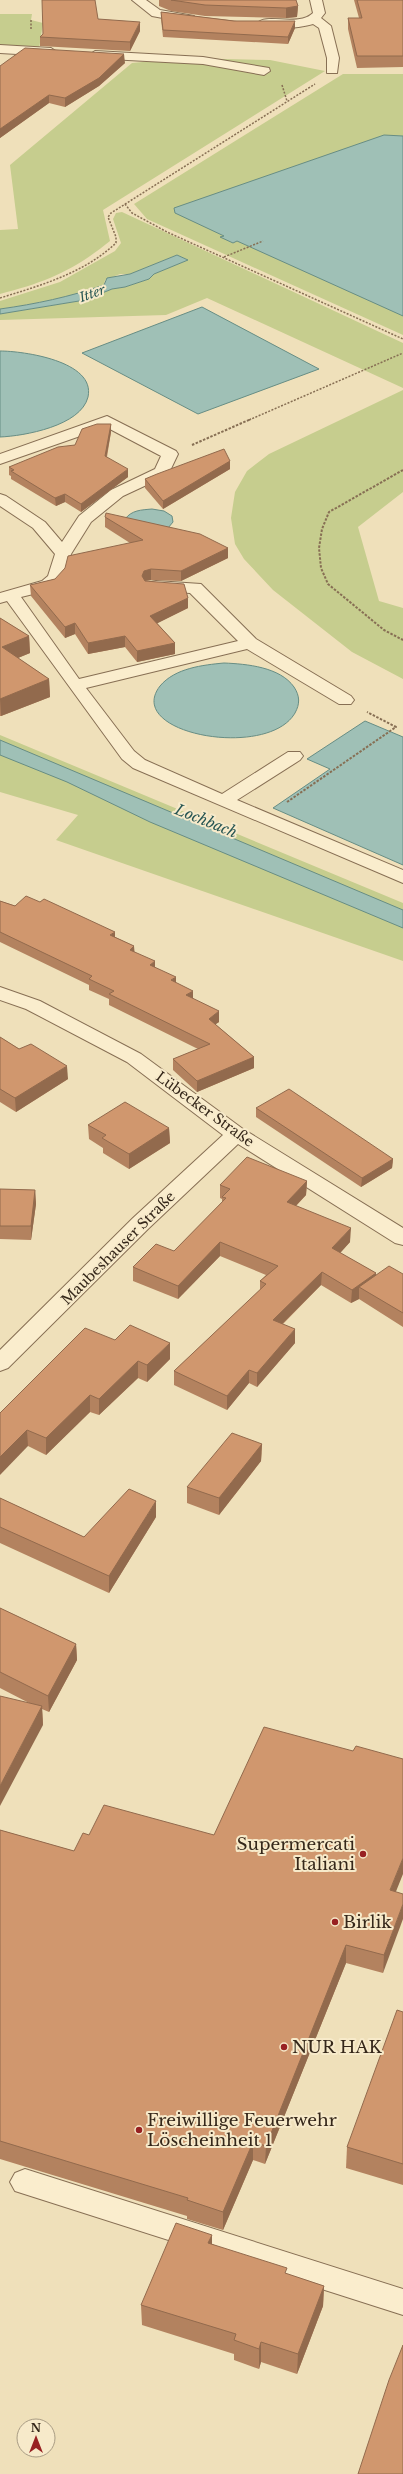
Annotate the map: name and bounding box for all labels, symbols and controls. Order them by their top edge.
water label: Itter [76,281,108,306]
water label: Lochbach [171,799,240,842]
street label: Lübecker Straße [152,1067,258,1151]
street label: Maubeshauser Straße [57,1187,179,1309]
place label: Supermercati Italiani [237,1834,355,1875]
marker: Supermercati Italiani [358,1849,368,1859]
place label: Birlik [343,1912,392,1933]
marker: Birlik [330,1917,340,1927]
place label: NUR HAK [292,2037,383,2058]
marker: NUR HAK [279,2042,289,2052]
place label: Freiwillige Feuerwehr Löscheinheit 1 [147,2110,338,2151]
marker: Freiwillige Feuerwehr Löscheinheit 1 [134,2125,144,2135]
north arrow [16,2418,56,2458]
text: N [31,2421,42,2435]

